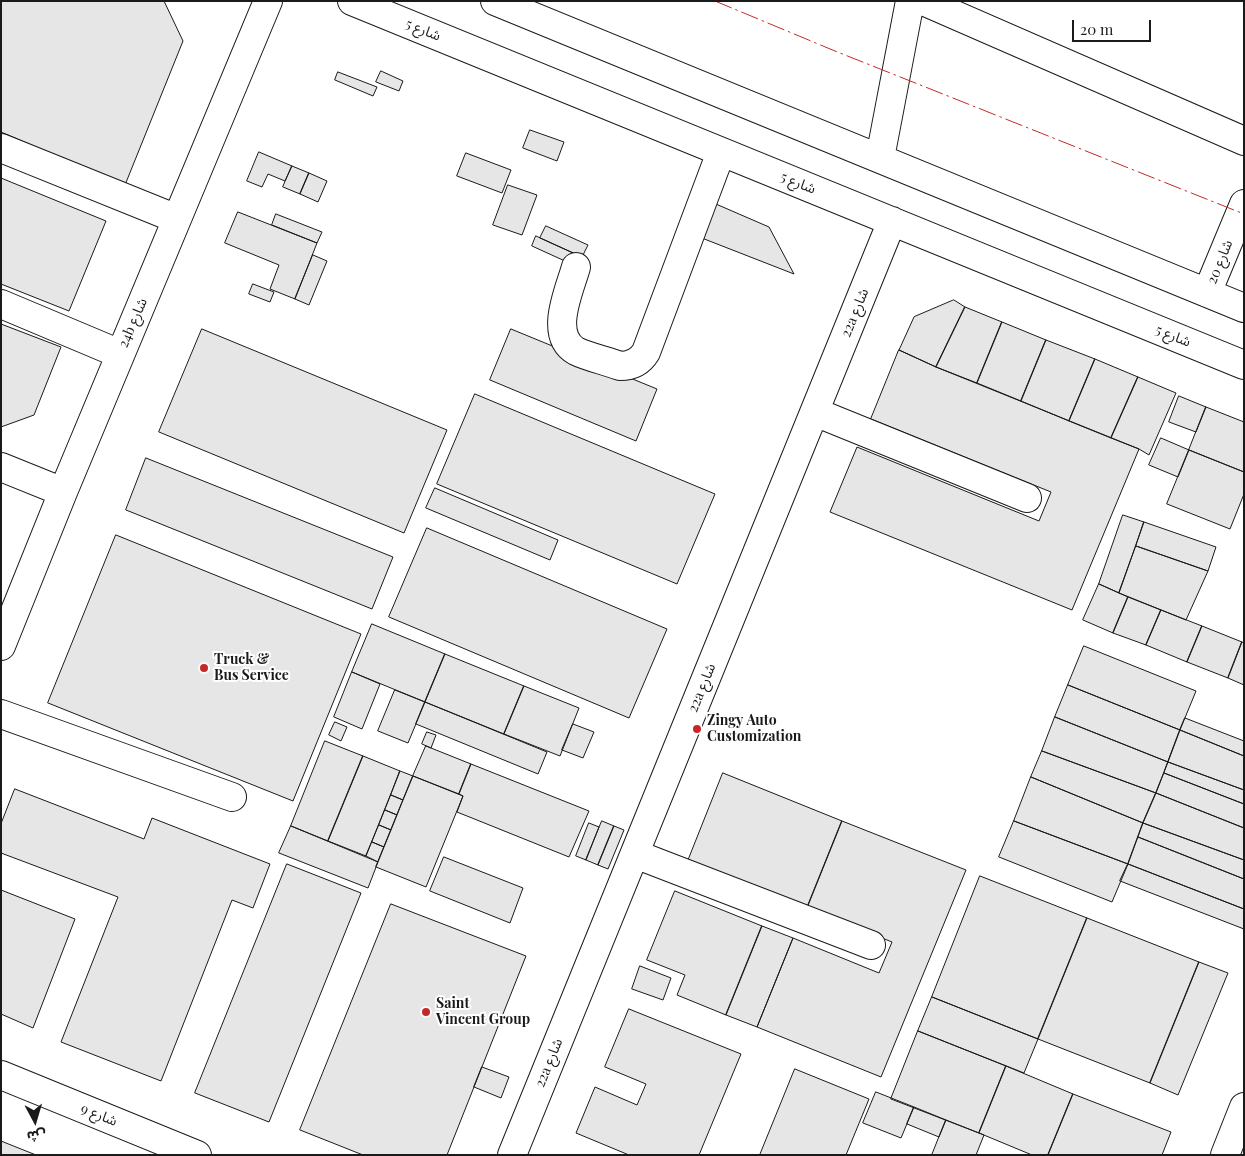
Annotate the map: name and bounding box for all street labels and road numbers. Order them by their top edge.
street label: شارع 5 [403,15,443,45]
street label: شارع 5 [778,168,818,198]
street label: شارع 20 [1204,238,1236,286]
street label: 22a شارع [838,286,872,340]
street label: 24b شارع [115,296,151,350]
street label: شارع 5 [1153,321,1193,351]
street label: 22a شارع [685,661,719,715]
street label: 22a شارع [532,1036,566,1090]
street label: شارع 9 [78,1100,120,1130]

